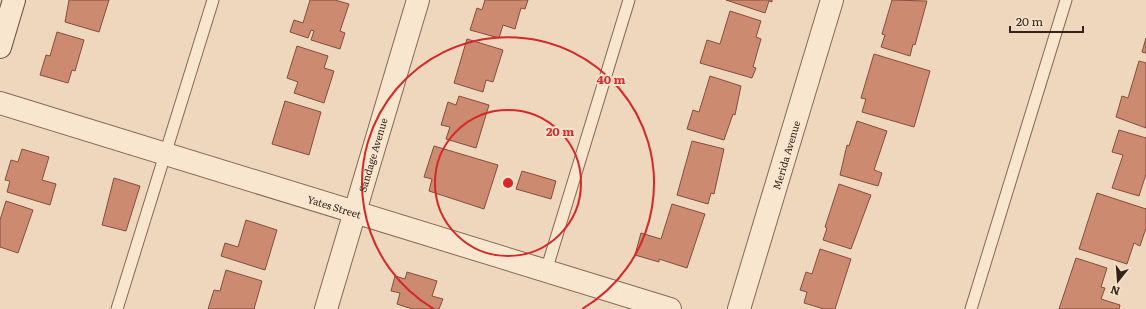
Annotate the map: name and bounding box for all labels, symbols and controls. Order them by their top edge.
scale bar [1010,8,1083,34]
text: 20 m [1016,12,1043,30]
text: 40 m [597,70,626,88]
street label: Sandage Avenue [354,116,390,194]
street label: Merida Avenue [768,118,803,191]
text: 20 m [546,122,574,140]
centre of rings [501,176,515,190]
street label: Yates Street [306,191,363,221]
north arrow [1098,261,1138,301]
text: N [1108,283,1122,301]

